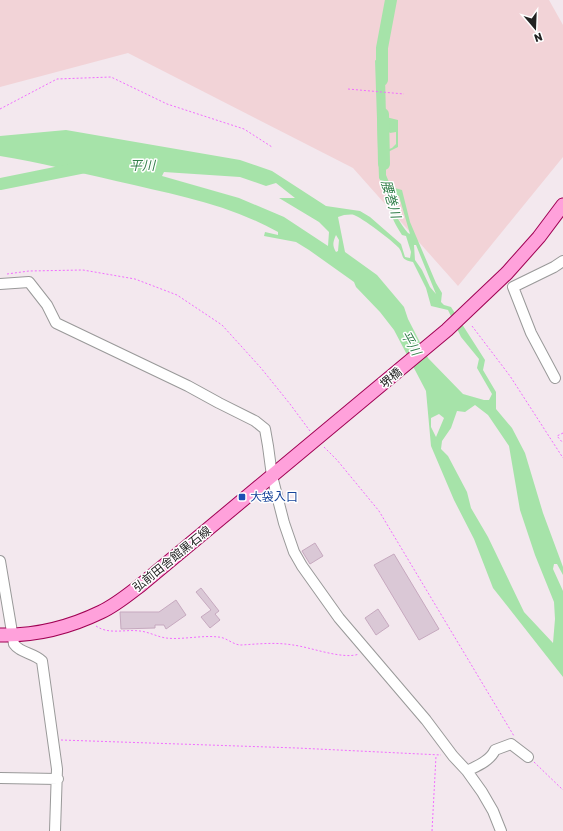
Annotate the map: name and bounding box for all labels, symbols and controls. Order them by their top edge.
north arrow [515,8,555,48]
text: N [532,30,544,44]
water label: 平川 [129,158,157,173]
water label: 腰巻川 [378,178,404,222]
water label: 平川 [398,328,425,360]
street label: 堺橋 [377,365,405,391]
place label: 大袋入口 [250,490,298,504]
marker: 大袋入口 [237,492,247,502]
street label: 弘前田舎館黒石線 [130,523,214,595]

